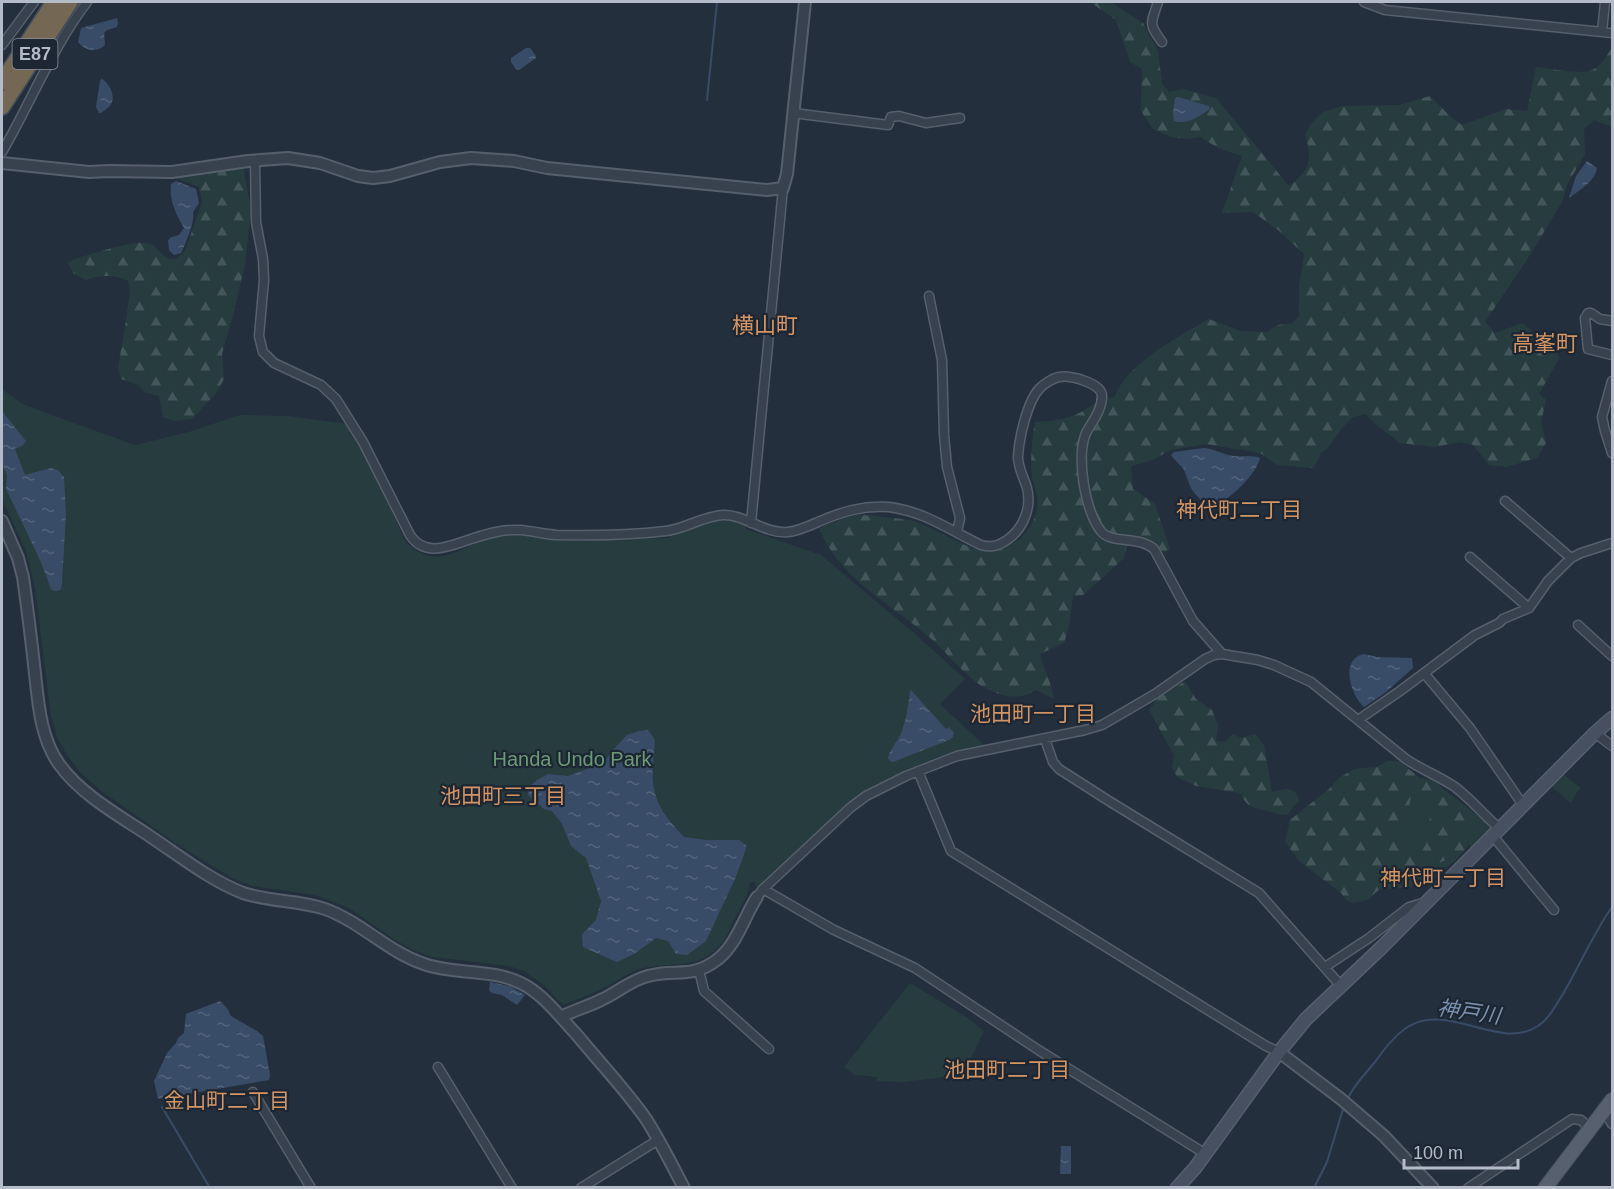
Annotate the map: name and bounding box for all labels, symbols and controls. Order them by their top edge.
road number: E87 [12,39,57,69]
district label: 横山町 [732,313,798,338]
district label: 高峯町 [1512,331,1578,356]
district label: 神代町二丁目 [1176,498,1302,521]
district label: 池田町一丁目 [970,702,1096,725]
park label: Handa Undo Park [493,748,652,770]
district label: 池田町三丁目 [440,784,566,807]
district label: 神代町一丁目 [1380,866,1506,889]
water label: 神戸川 [1436,996,1504,1028]
district label: 池田町二丁目 [944,1058,1070,1081]
district label: 金山町二丁目 [164,1089,290,1112]
scale bar [1404,1132,1518,1170]
text: 100 m [1413,1143,1463,1163]

